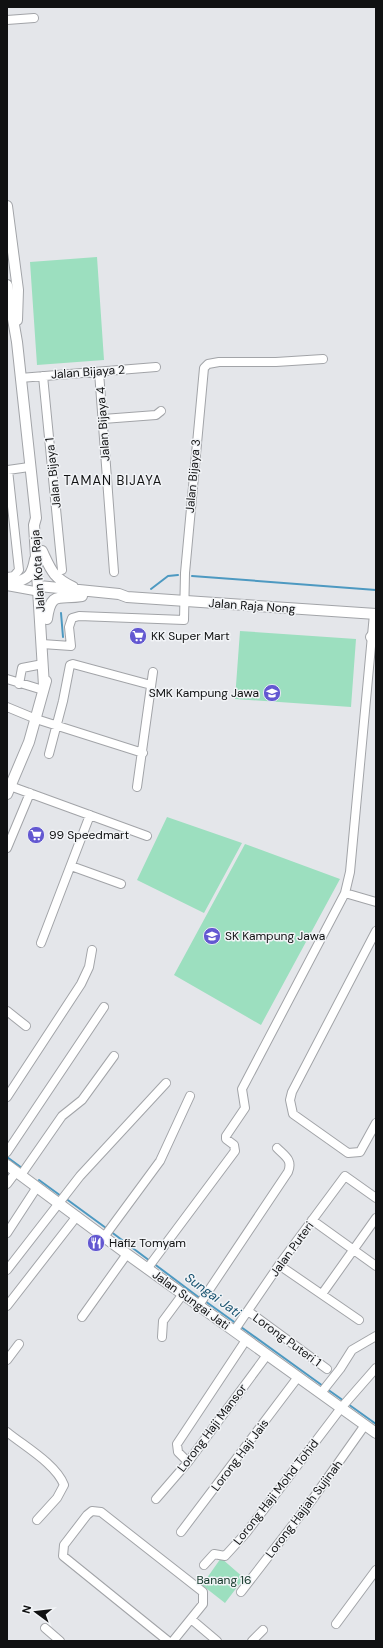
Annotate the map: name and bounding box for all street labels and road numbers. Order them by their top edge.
street label: Jalan Bijaya 2 [50,361,126,383]
street label: Jalan Bijaya 4 [92,386,114,462]
street label: Jalan Bijaya 1 [41,437,65,509]
street label: Jalan Bijaya 3 [182,438,204,514]
street label: Jalan Kota Raja [27,529,49,613]
street label: Jalan Raja Nong [208,595,296,617]
street label: Jalan Puteri [267,1218,317,1280]
street label: Jalan Sungai Jati [149,1267,233,1334]
street label: Lorong Puteri 1 [250,1310,324,1370]
street label: Lorong Haji Mansor [174,1380,251,1475]
street label: Lorong Haji Jais [208,1416,272,1494]
street label: Lorong Haji Mohd Tohid [230,1436,322,1548]
street label: Lorong Hajjah Sujinah [262,1457,346,1561]

